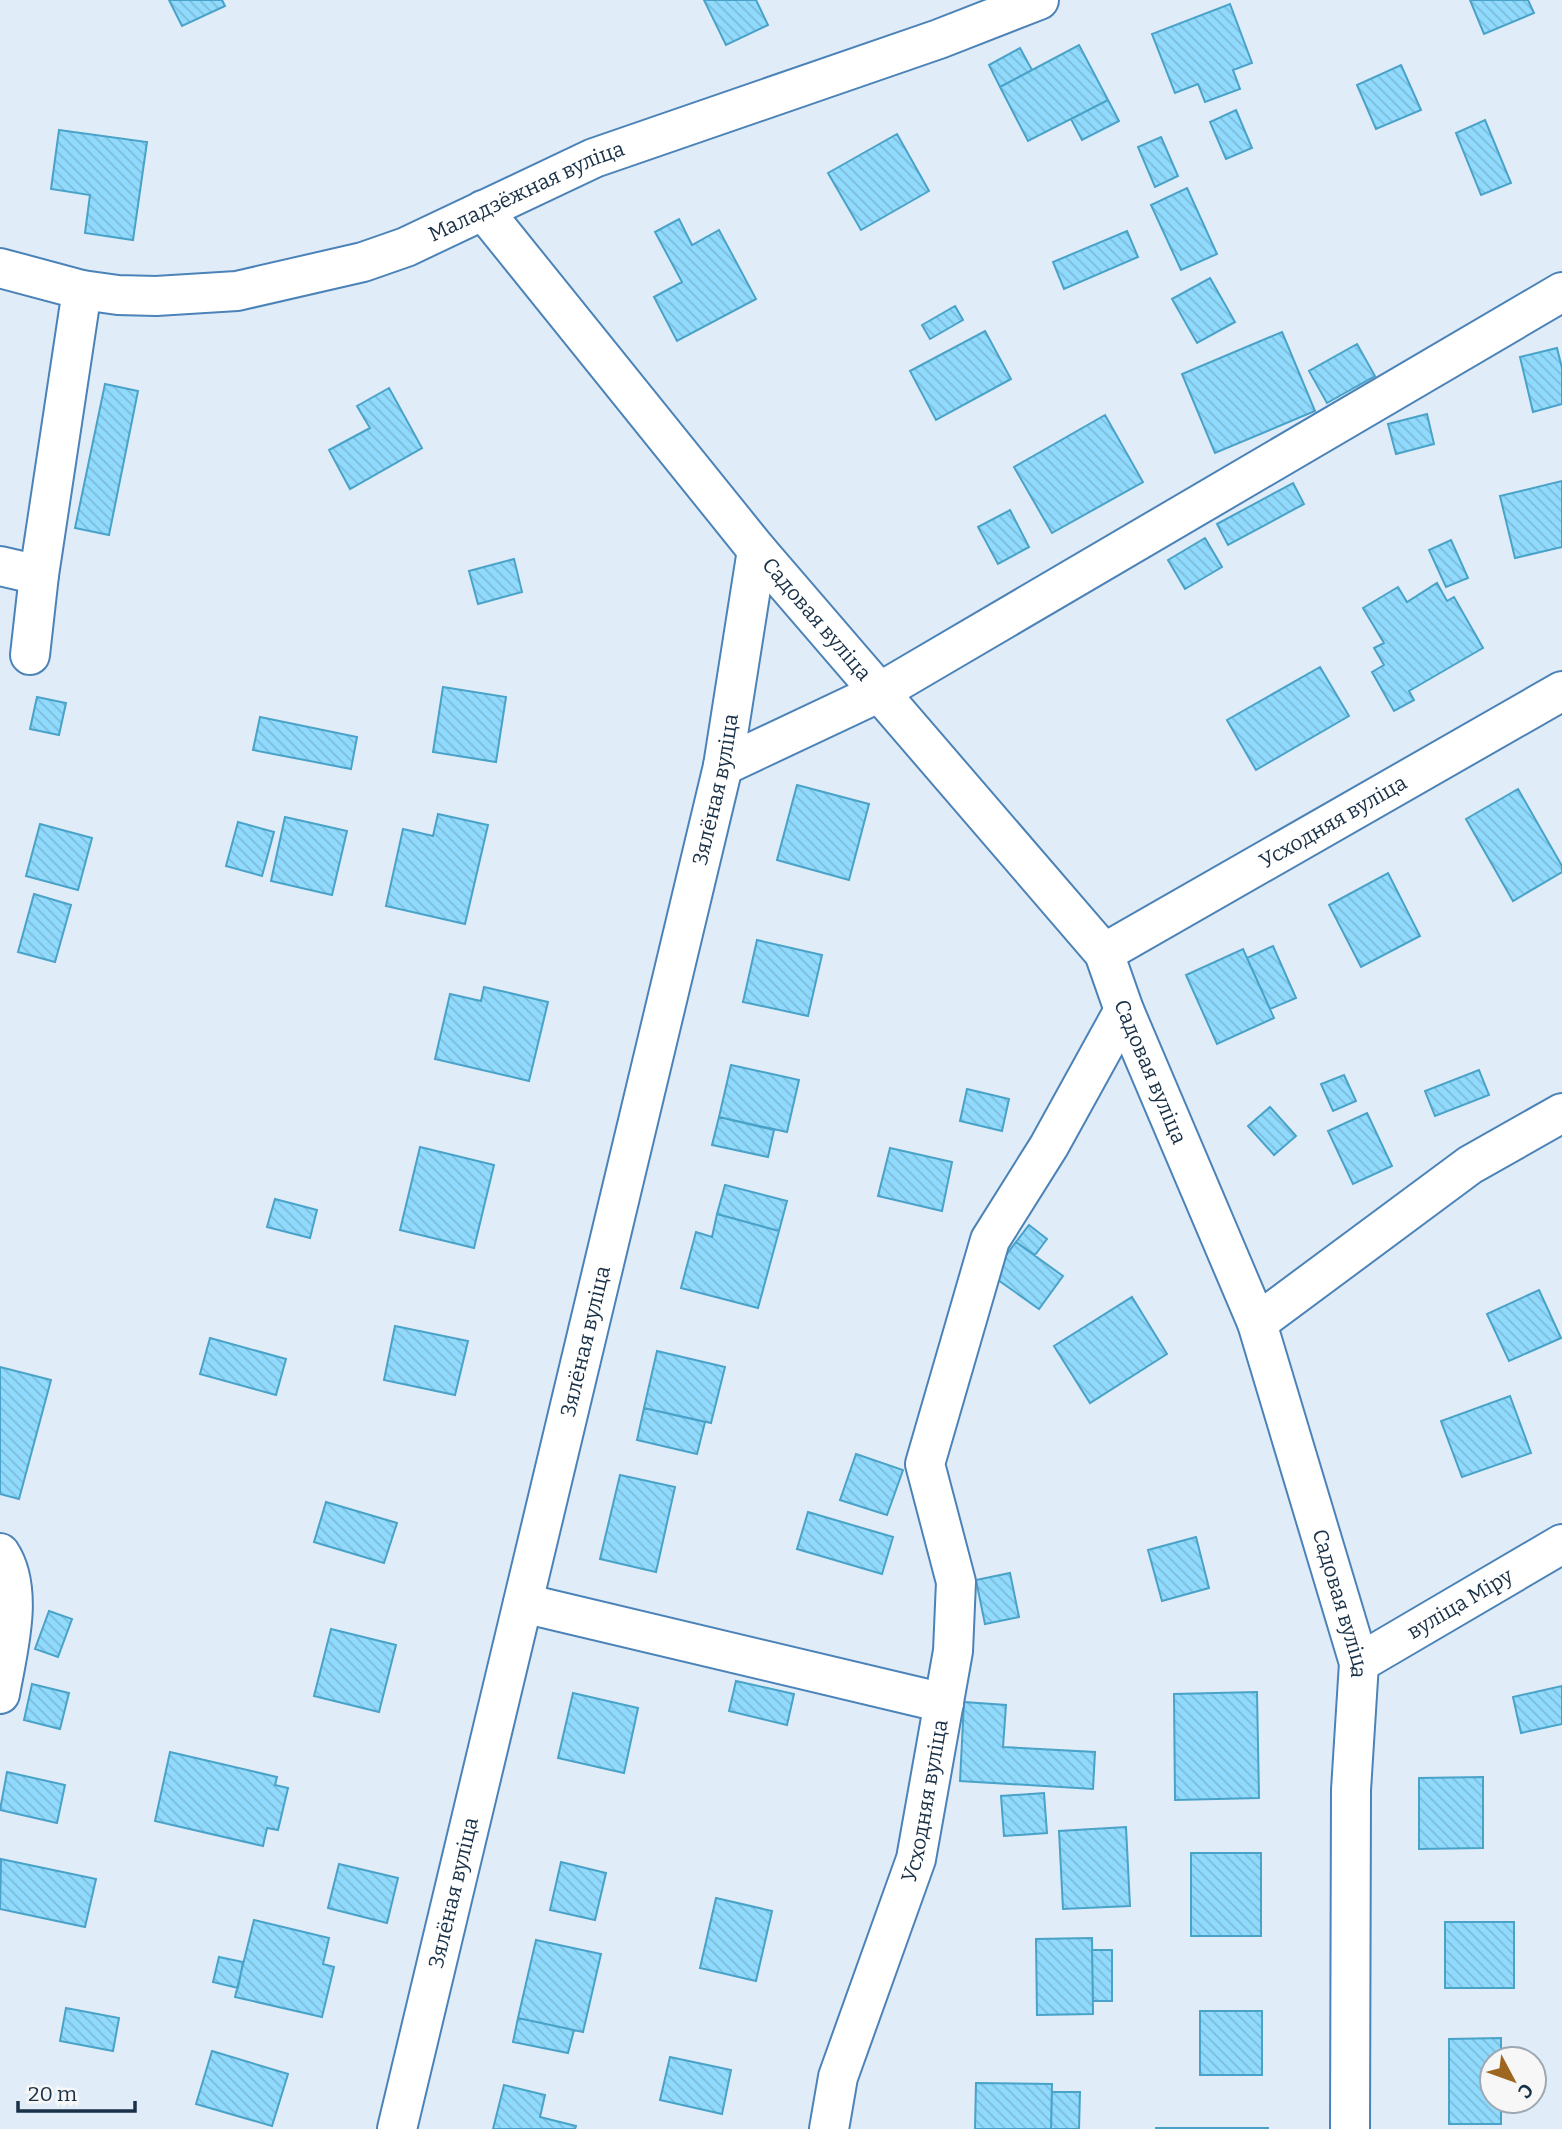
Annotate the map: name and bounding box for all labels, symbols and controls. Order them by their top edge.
street label: Маладзёжная вуліца [424,135,628,248]
street label: Садовая вуліца [756,552,877,687]
street label: Зялёная вуліца [687,711,744,868]
street label: Усходняя вуліца [1255,769,1412,874]
street label: Садовая вуліца [1108,996,1193,1148]
street label: Зялёная вуліца [555,1263,616,1419]
street label: Садовая вуліца [1307,1526,1373,1680]
street label: вуліца Міру [1402,1562,1518,1645]
street label: Усходняя вуліца [896,1717,954,1886]
street label: Зялёная вуліца [423,1814,484,1971]
north arrow [1478,2045,1548,2115]
scale bar [18,2070,135,2114]
text: С [1513,2079,1538,2103]
text: 20 m [28,2081,77,2107]

